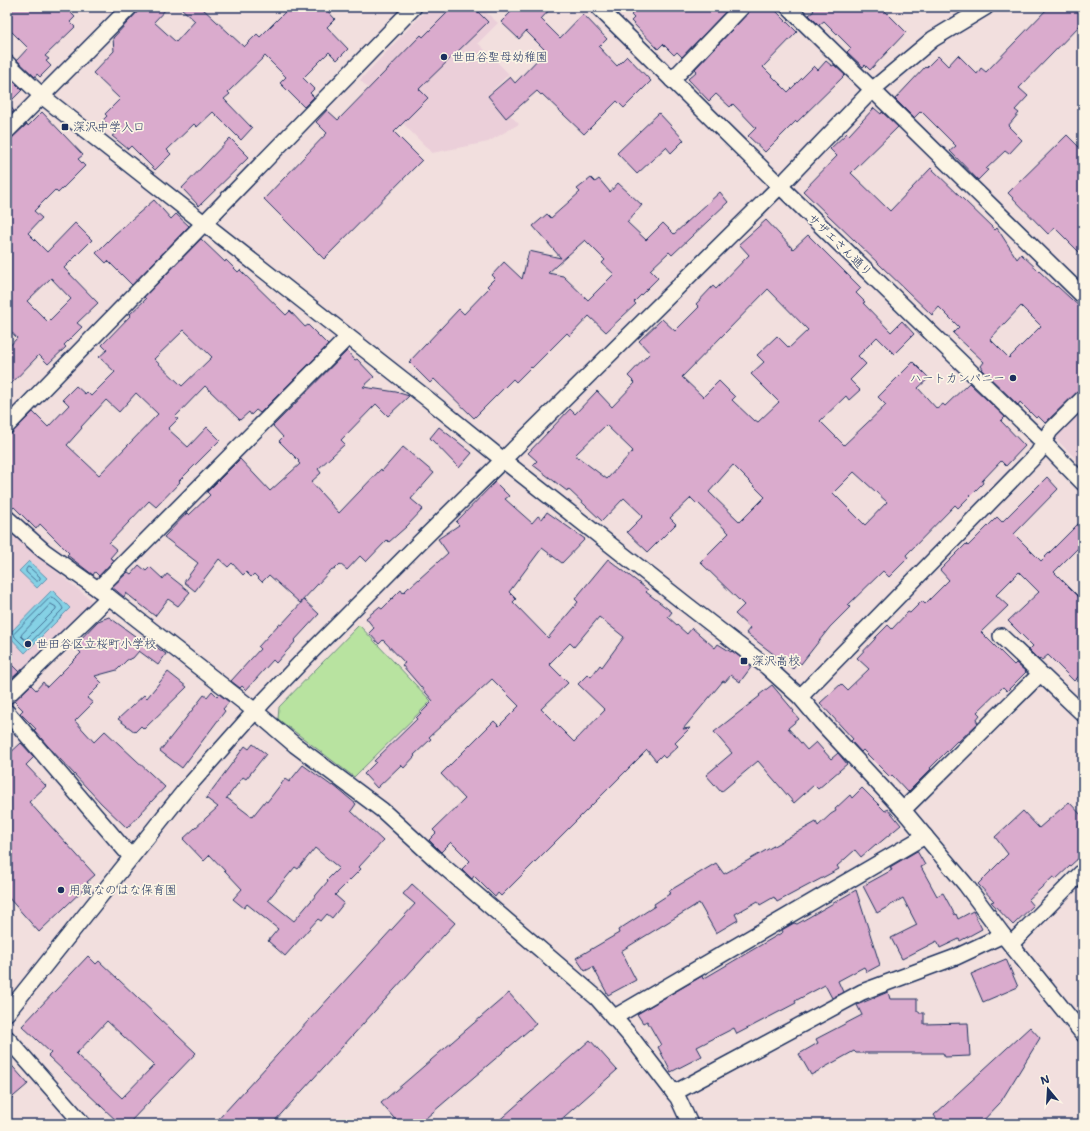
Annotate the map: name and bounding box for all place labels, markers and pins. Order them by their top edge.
place label: 世田谷聖母幼稚園 [452,49,548,65]
marker: 世田谷聖母幼稚園 [439,52,449,62]
place label: 深沢中学入口 [73,119,145,135]
marker: 深沢中学入口 [60,122,70,132]
place label: ハートカンパニー [910,370,1005,386]
marker: ハートカンパニー [1008,373,1018,383]
place label: 世田谷区立桜町小学校 [36,636,156,652]
marker: 世田谷区立桜町小学校 [23,639,33,649]
place label: 深沢高校 [752,653,800,669]
marker: 深沢高校 [739,656,749,666]
place label: 用賀なのはな保育園 [69,882,177,898]
marker: 用賀なのはな保育園 [56,885,66,895]

